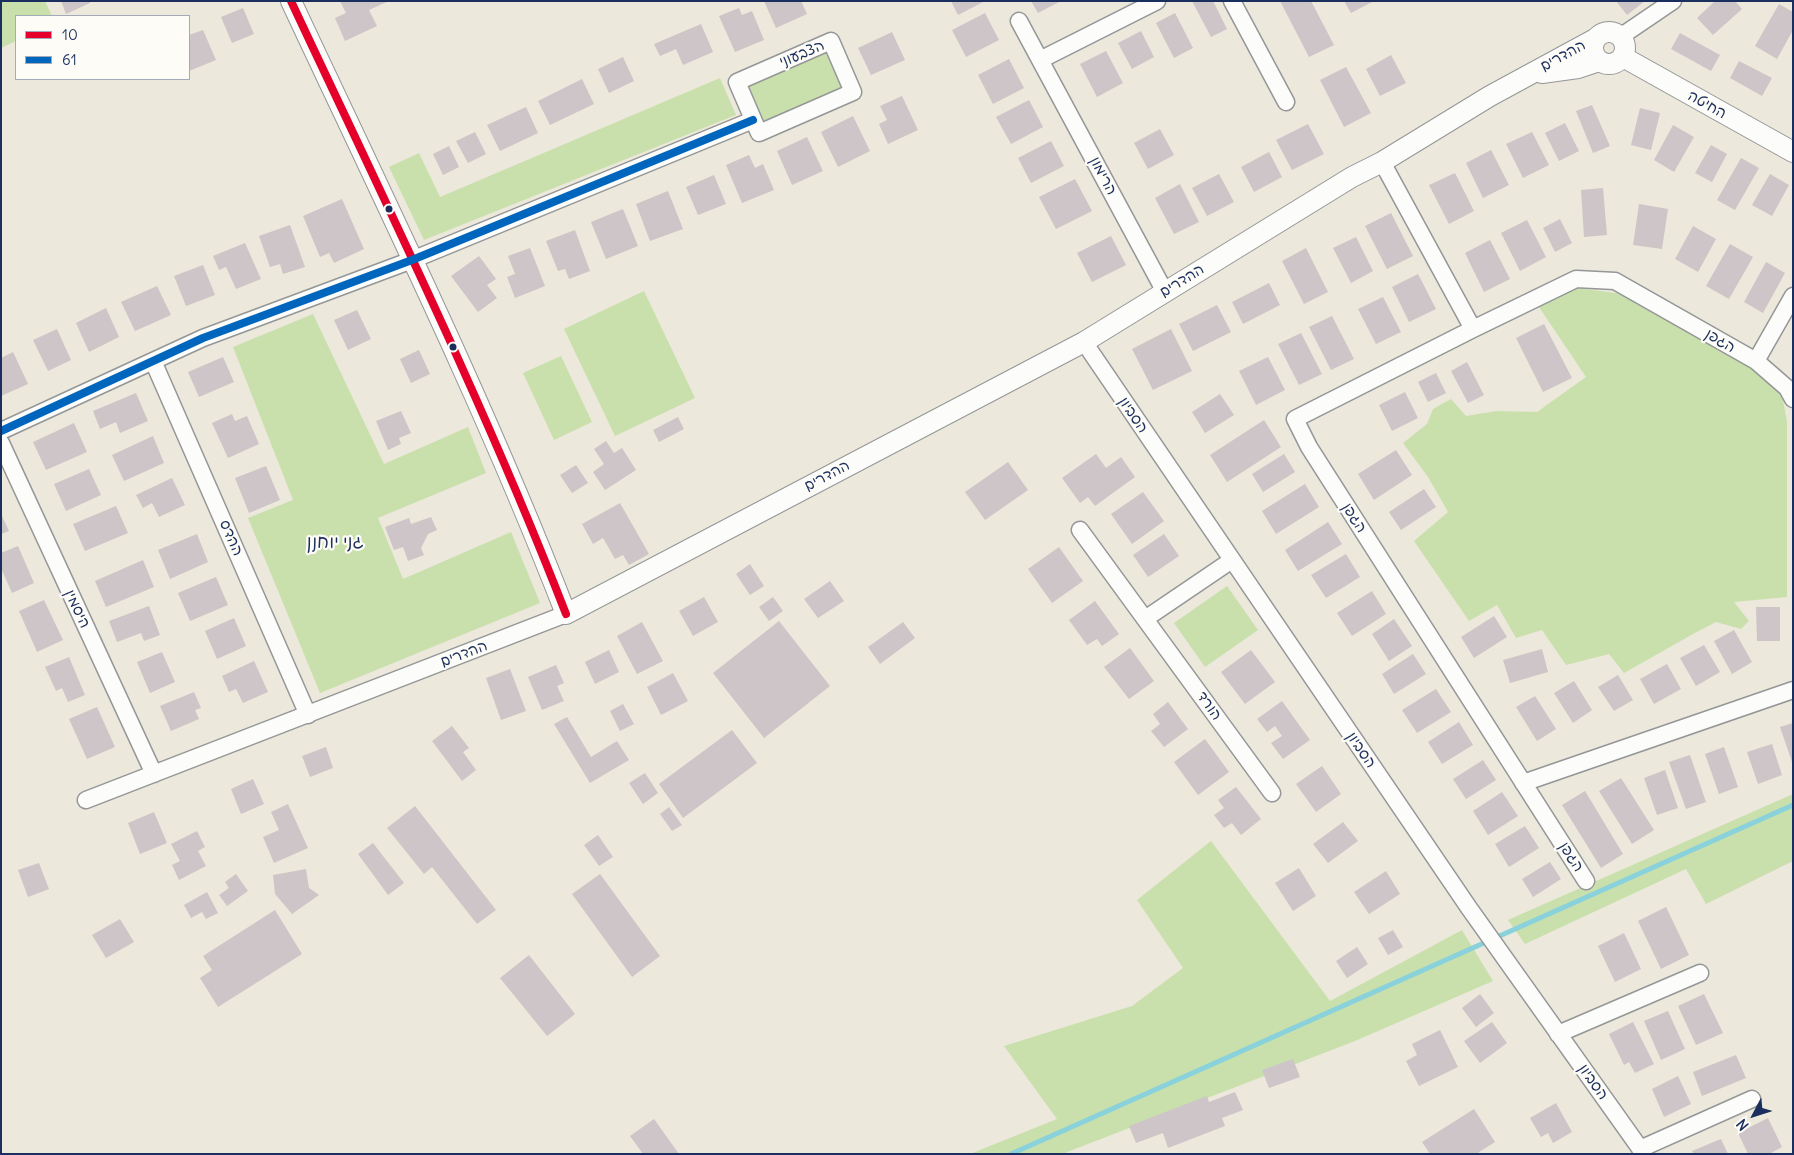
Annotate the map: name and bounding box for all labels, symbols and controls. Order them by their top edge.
legend [15,15,190,80]
text: 10 [62,25,78,44]
street label: הצבעוני [777,36,827,72]
street label: ההדרים [1537,36,1589,76]
text: 61 [62,50,77,69]
street label: החיטה [1684,87,1730,123]
street label: הרימון [1086,154,1120,198]
unlabelled marker [384,204,394,214]
street label: ההדרים [1156,260,1208,302]
street label: הגפן [1702,325,1738,357]
unlabelled marker [448,342,458,352]
street label: הסביון [1114,394,1152,436]
street label: ההדרים [801,457,853,495]
street label: הגפן [1338,500,1370,536]
street label: ההדס [215,517,247,559]
district label: גני יוחנן [306,532,364,554]
street label: היסמין [60,587,94,631]
street label: ההדרים [438,637,490,671]
street label: הורד [1193,688,1225,724]
street label: הסביון [1342,729,1380,771]
street label: הגפן [1555,839,1587,875]
street label: הסביון [1574,1061,1612,1103]
north arrow [1729,1090,1779,1140]
text: N [1733,1115,1753,1134]

